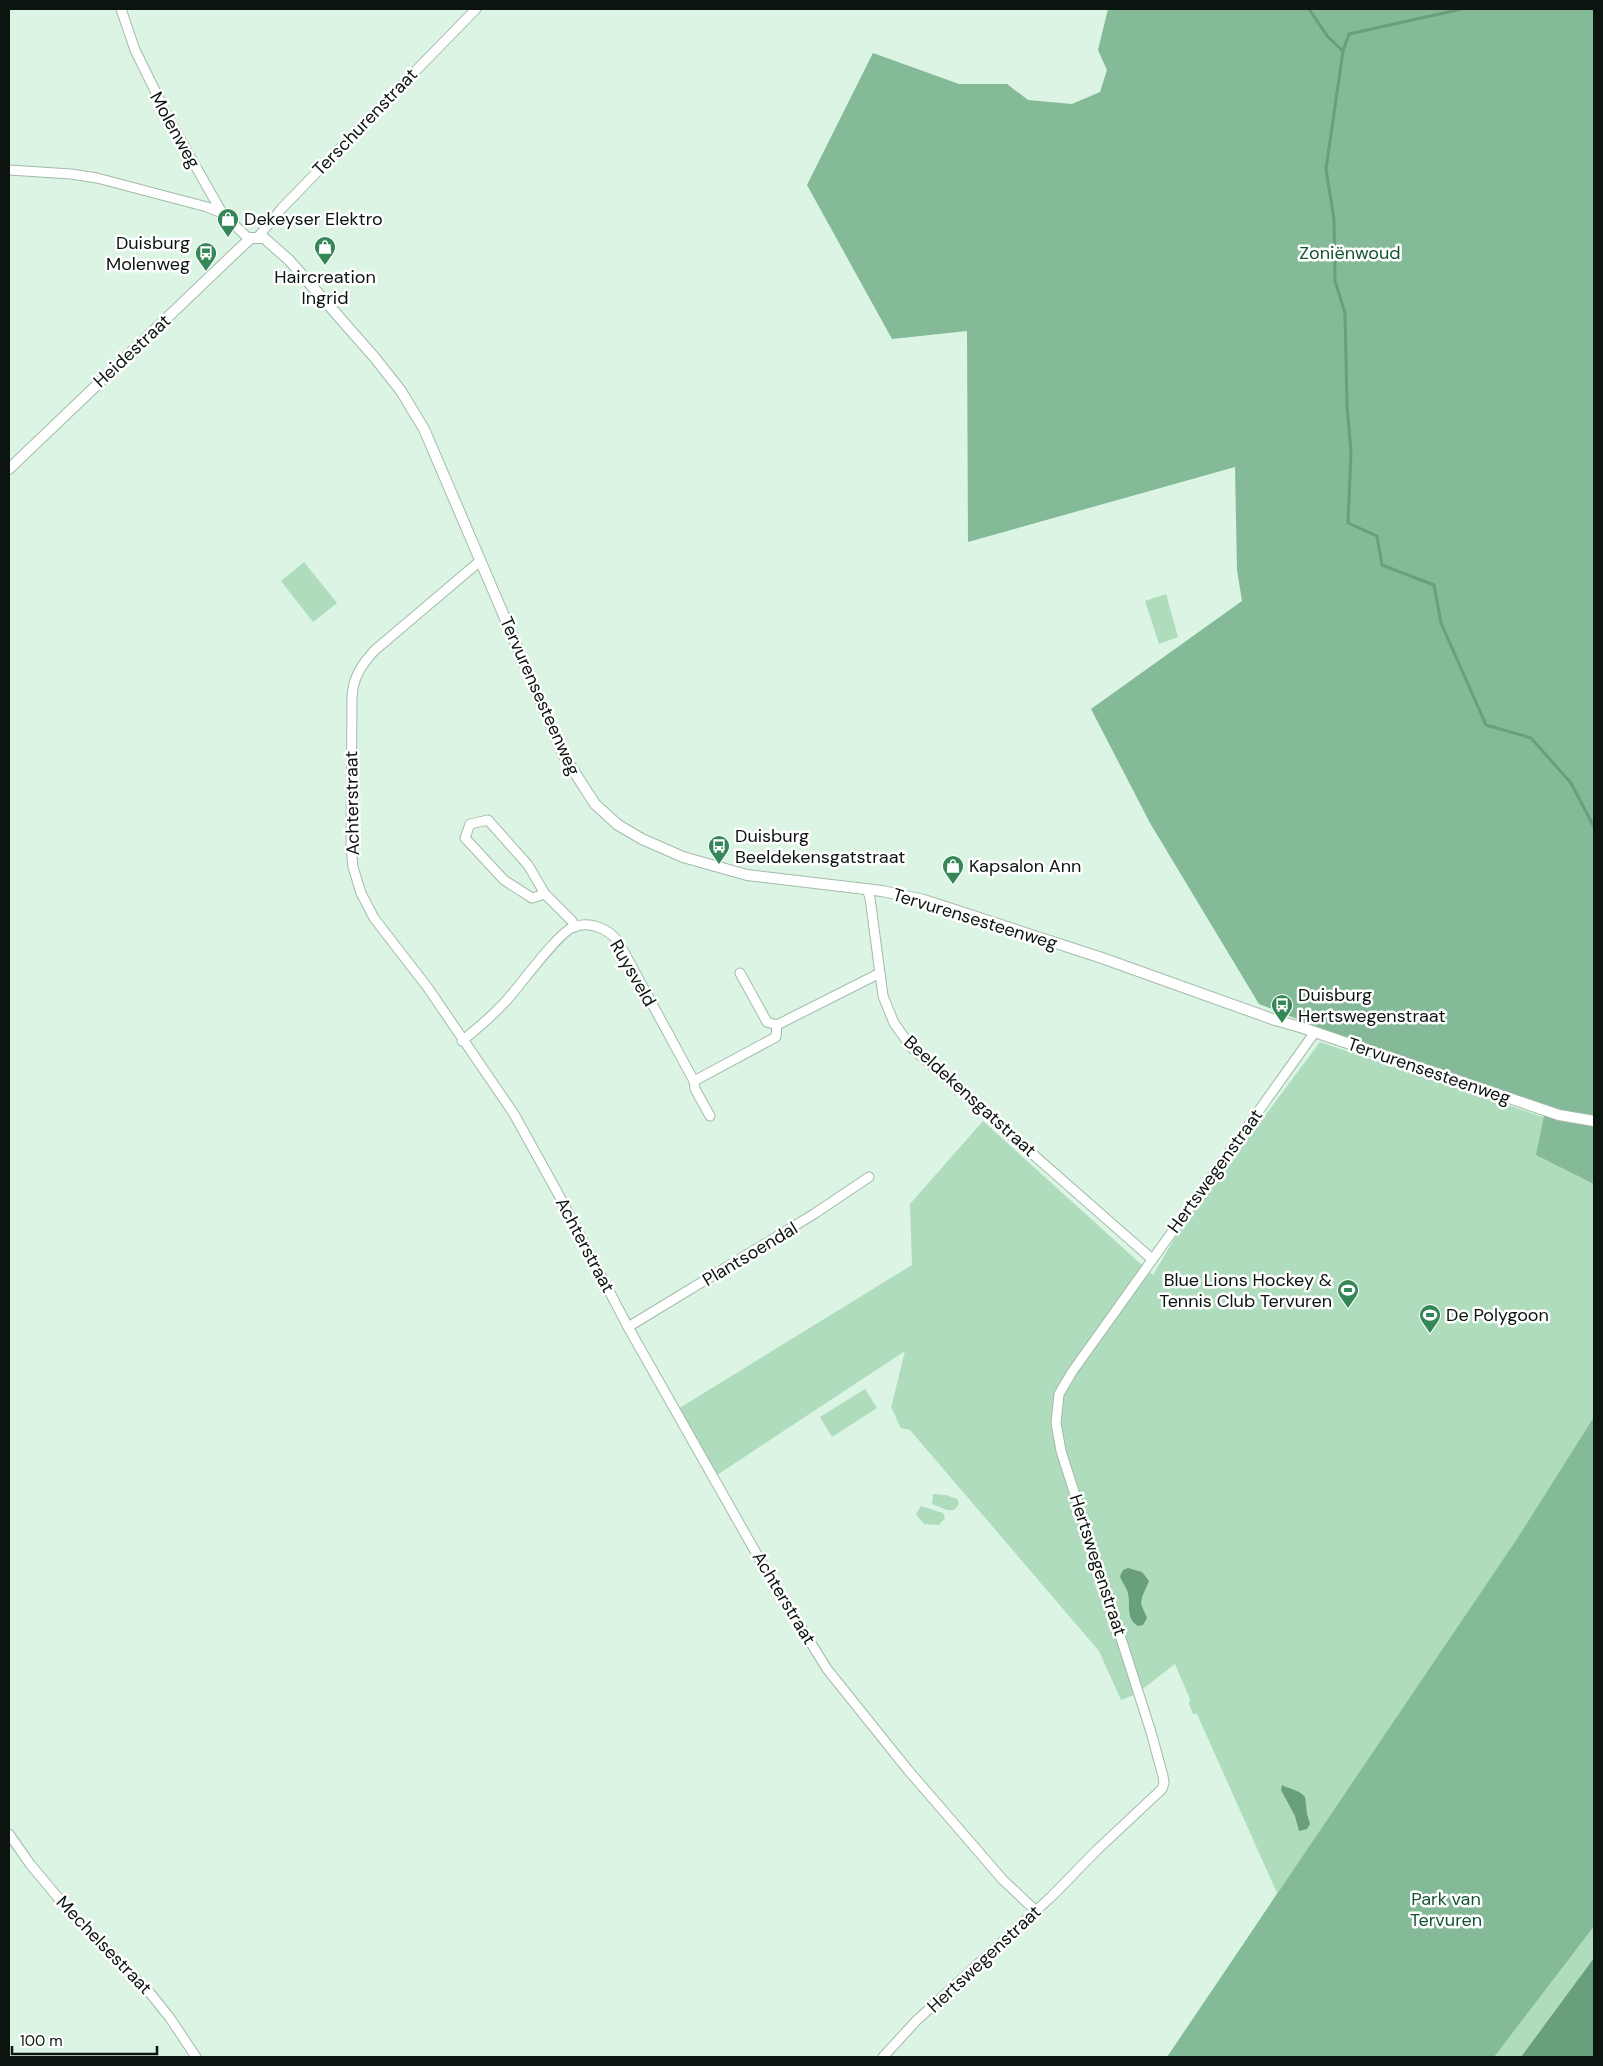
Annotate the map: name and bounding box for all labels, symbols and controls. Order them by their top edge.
street label: Terschurenstraat [307,63,423,181]
street label: Molenweg [144,87,206,173]
shop icon: Dekeyser Elektro [216,207,240,238]
place label: Dekeyser Elektro [244,207,383,231]
place label: Duisburg Molenweg [106,231,190,276]
shop icon: Haircreation Ingrid [313,235,337,266]
bus stop icon: Duisburg Molenweg [194,241,218,272]
park label: Zoniënwoud [1299,241,1401,265]
place label: Haircreation Ingrid [274,265,376,310]
street label: Heidestraat [88,309,176,393]
street label: Tervurensesteenweg [494,613,586,779]
street label: Achterstraat [339,751,365,855]
place label: Duisburg Beeldekensgatstraat [735,824,905,869]
bus stop icon: Duisburg Beeldekensgatstraat [707,834,731,865]
shop icon: Kapsalon Ann [941,854,965,885]
place label: Kapsalon Ann [969,854,1081,878]
street label: Tervurensesteenweg [890,883,1060,955]
street label: Ruysveld [604,935,662,1011]
place label: Duisburg Hertswegenstraat [1298,983,1445,1028]
bus stop icon: Duisburg Hertswegenstraat [1270,993,1294,1024]
street label: Beeldekensgatstraat [899,1030,1041,1162]
street label: Tervurensesteenweg [1344,1032,1514,1110]
street label: Hertswegenstraat [1162,1104,1268,1238]
street label: Achterstraat [550,1193,620,1297]
street label: Plantsoendal [698,1216,802,1292]
place label: Blue Lions Hockey & Tennis Club Tervuren [1159,1268,1332,1313]
sports icon: Blue Lions Hockey & Tennis Club Tervuren [1336,1278,1360,1309]
sports icon: De Polygoon [1418,1303,1442,1334]
place label: De Polygoon [1446,1303,1549,1327]
street label: Hertswegenstraat [1064,1491,1132,1639]
street label: Achterstraat [747,1547,821,1649]
park label: Park van Tervuren [1410,1887,1482,1932]
street label: Mechelsestraat [51,1891,157,1999]
street label: Hertswegenstraat [922,1900,1046,2018]
scale bar [12,2024,158,2056]
text: 100 m [20,2031,63,2051]

